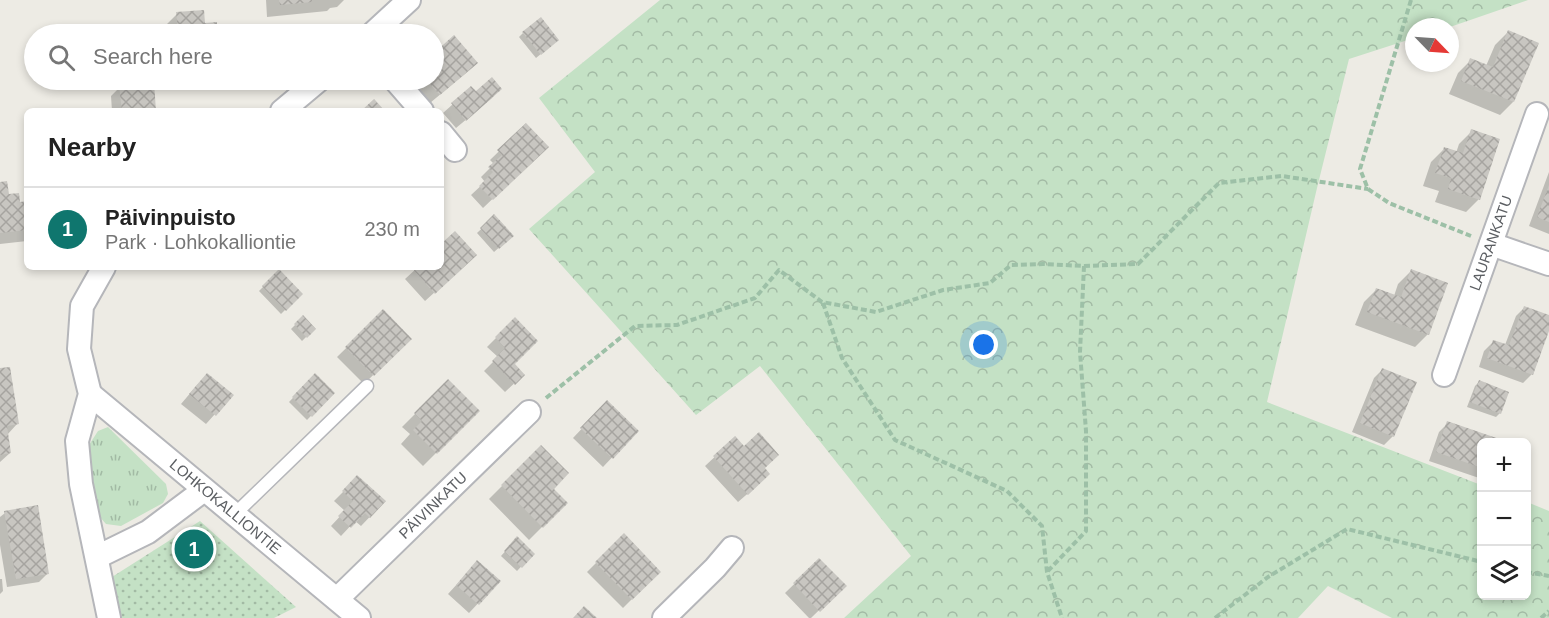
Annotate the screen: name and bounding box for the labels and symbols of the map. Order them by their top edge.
north arrow [1405,18,1459,72]
street label: LAURANKATU [1466,193,1515,293]
your location [969,330,998,359]
street label: LOHKOKALLIONTIE [167,455,285,557]
street label: PÄIVINKATU [395,468,470,542]
pin: 1 [174,526,214,572]

